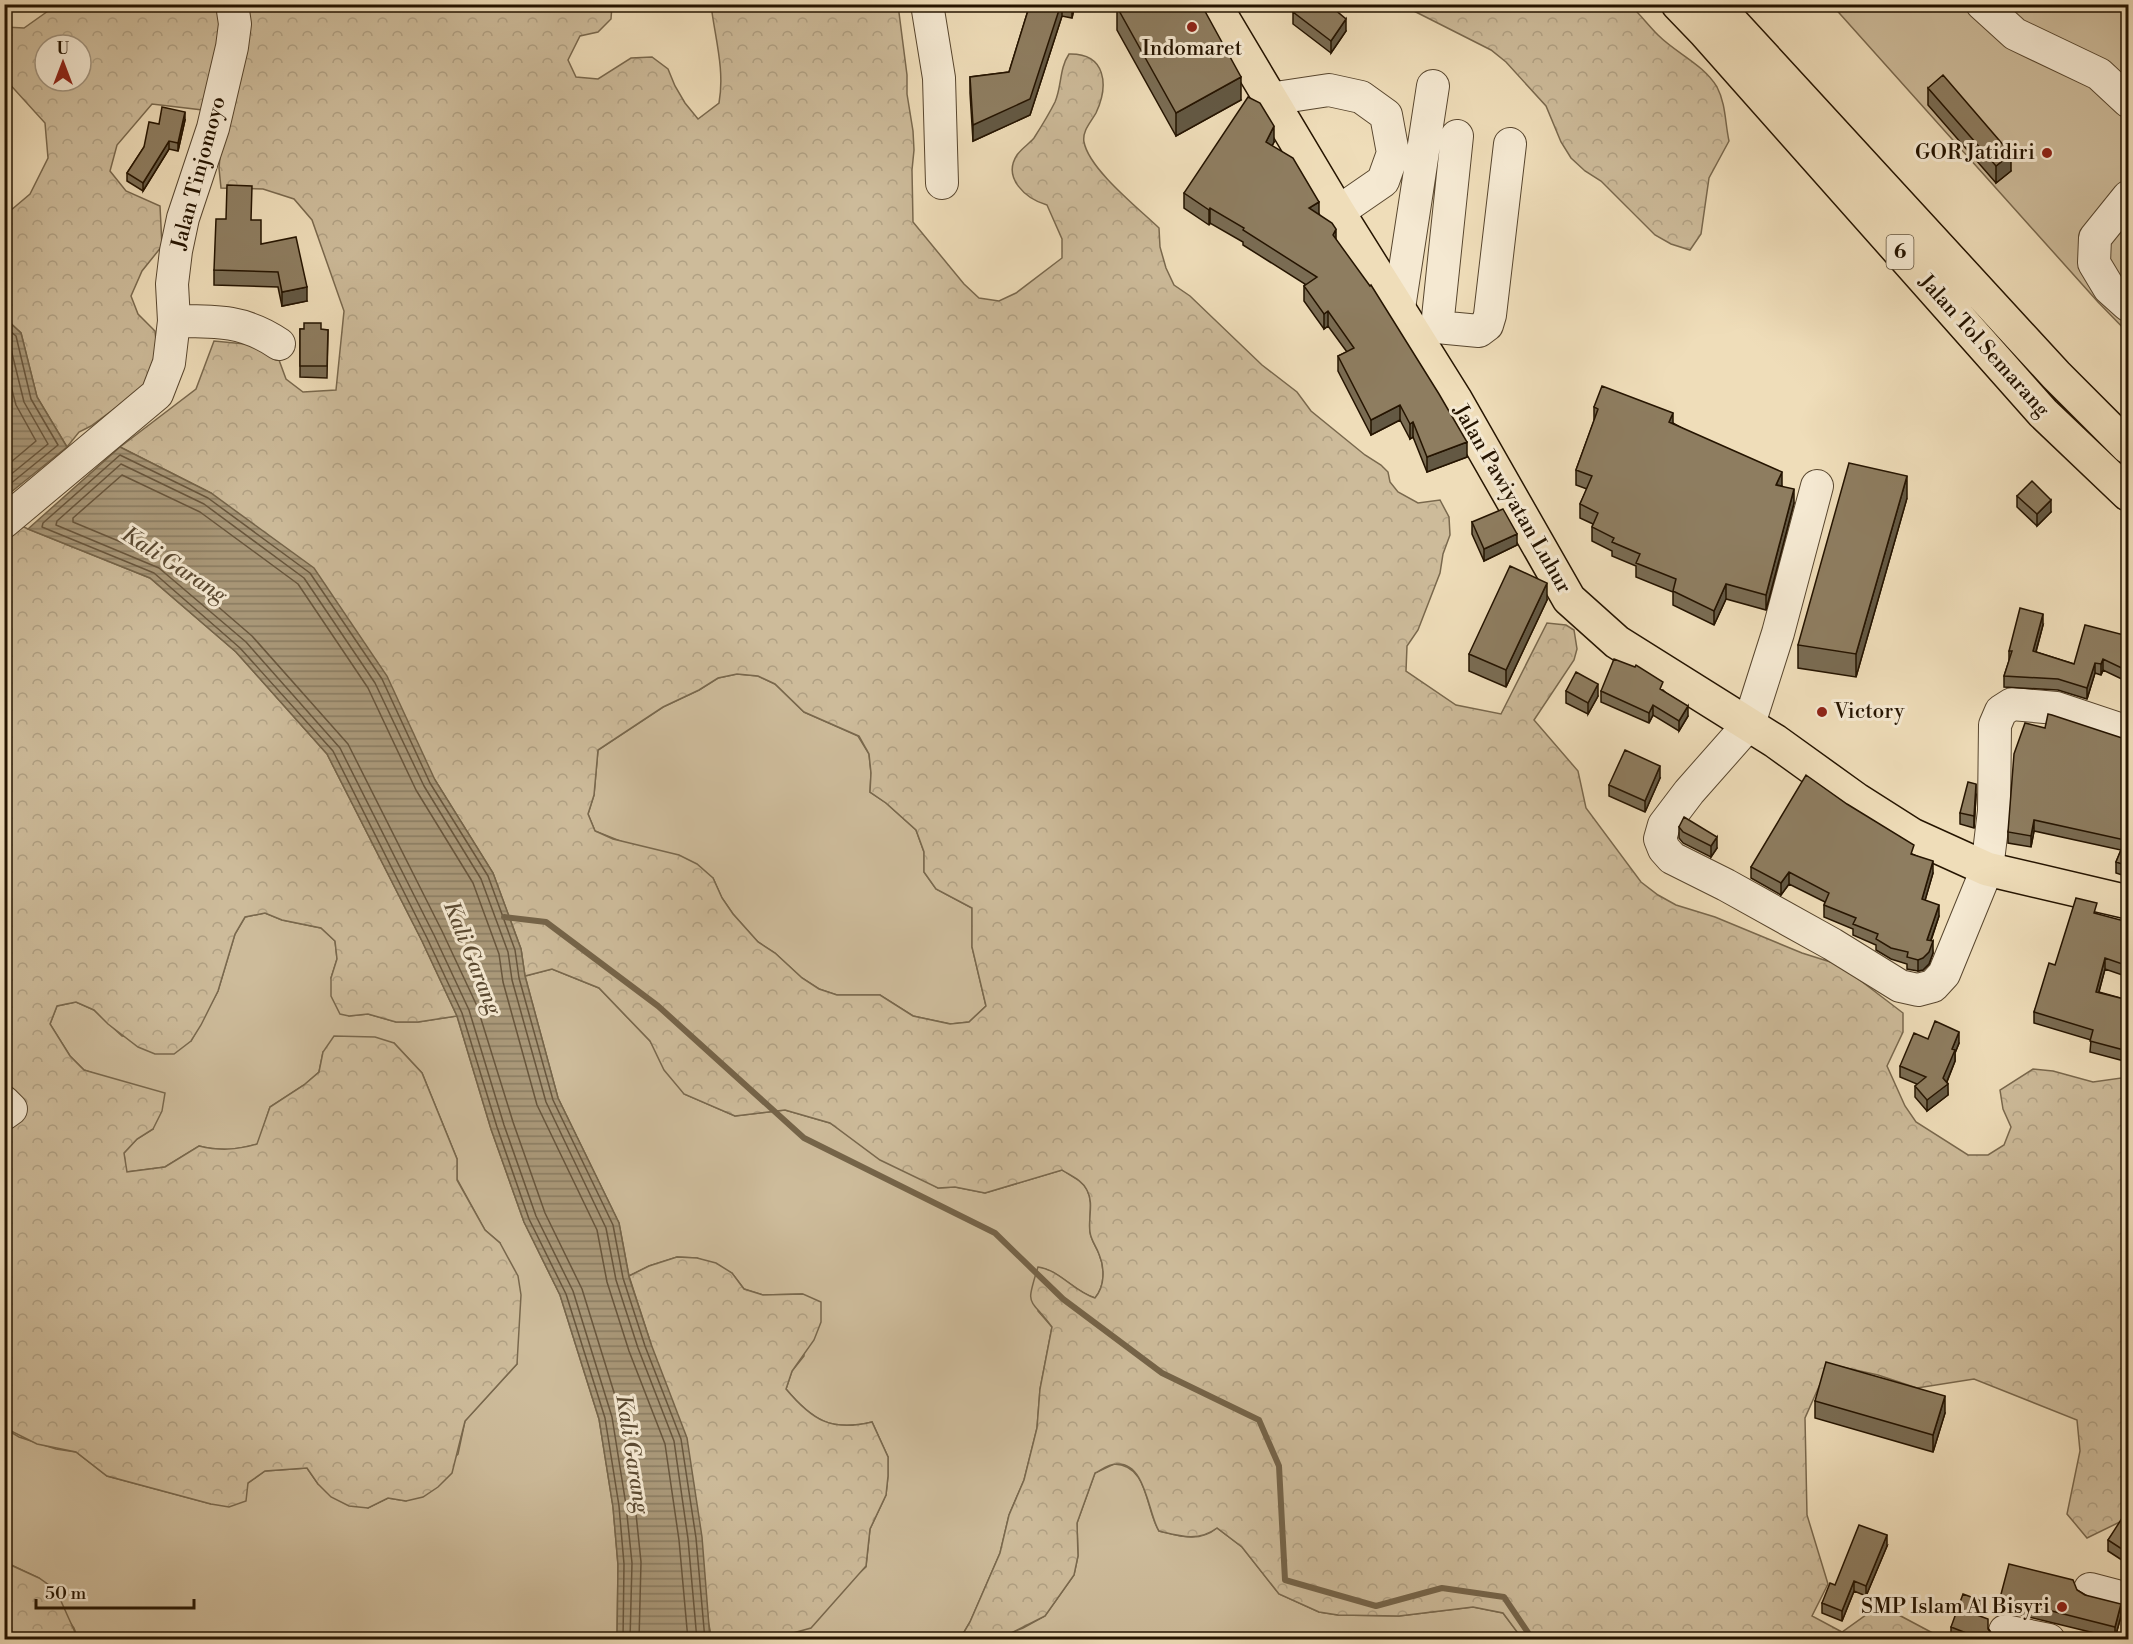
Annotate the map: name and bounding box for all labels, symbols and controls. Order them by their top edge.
marker: Indomaret [1185,20,1199,34]
north arrow [33,33,93,93]
place label: Indomaret [1142,36,1243,62]
text: U [57,39,70,59]
street label: Jalan Tinjomoyo [166,94,232,253]
place label: GOR Jatidiri [1915,140,2035,166]
marker: GOR Jatidiri [2040,146,2054,160]
road number: 6 [1886,235,1914,269]
street label: Jalan Tol Semarang [1912,269,2055,423]
street label: Jalan Pawiyatan Luhur [1447,399,1577,598]
water label: Kali Garang [116,521,233,610]
place label: Victory [1833,699,1905,725]
marker: Victory [1815,705,1829,719]
water label: Kali Garang [437,897,508,1020]
water label: Kali Garang [609,1393,655,1517]
scale bar [36,1572,194,1610]
text: 50 m [45,1582,87,1605]
place label: SMP Islam Al Bisyri [1861,1594,2050,1620]
marker: SMP Islam Al Bisyri [2055,1600,2069,1614]

